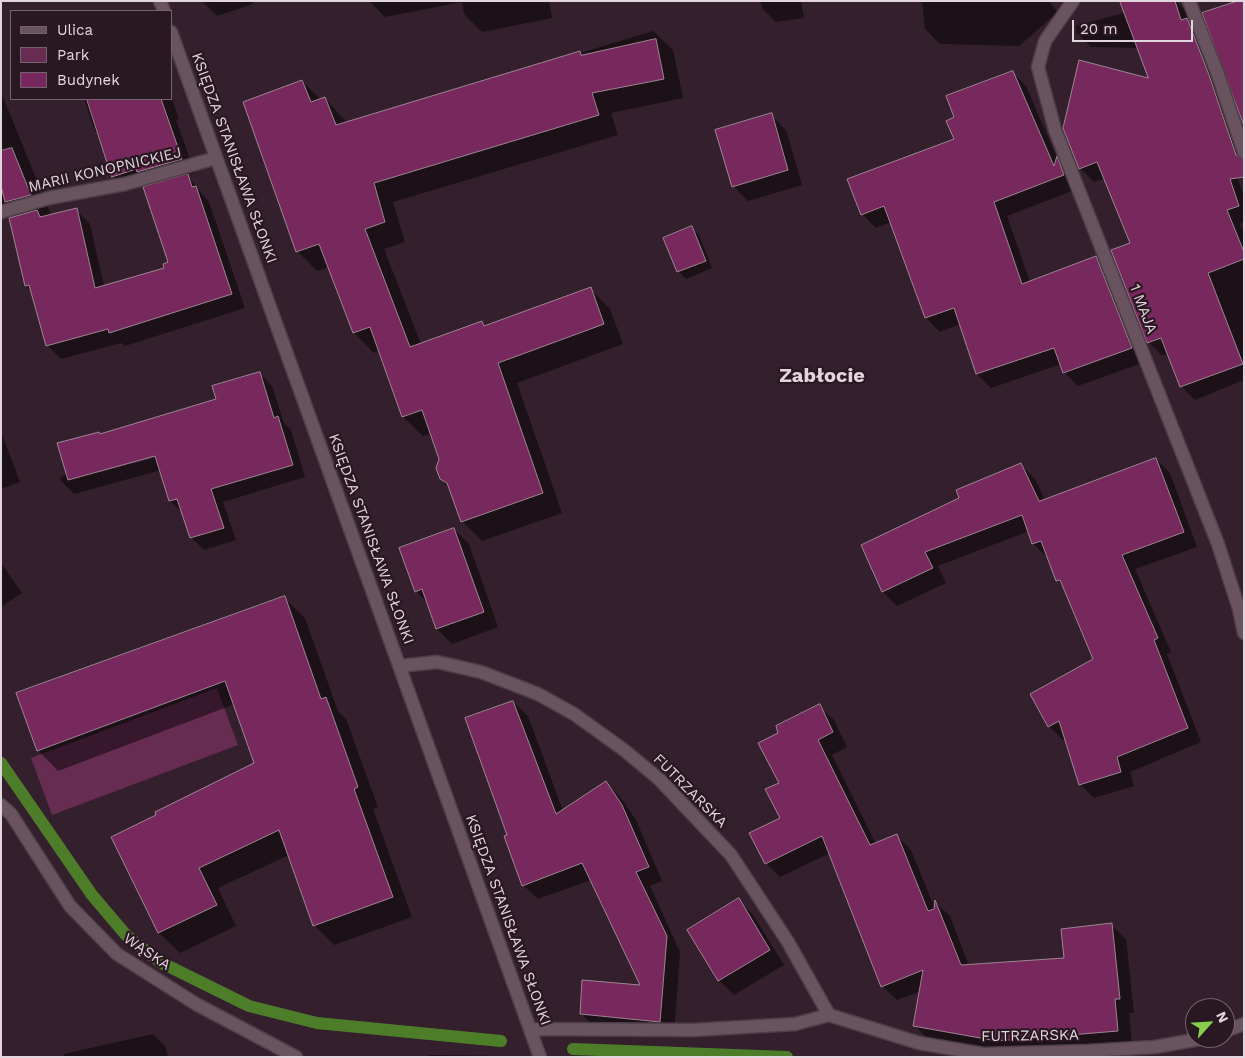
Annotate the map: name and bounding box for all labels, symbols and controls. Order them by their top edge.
legend [10,10,172,100]
scale bar [1075,10,1196,42]
text: 20 m [1080,20,1118,38]
text: Ulica [57,21,93,39]
text: Park [57,46,89,64]
street label: KSIĘDZA STANISŁAWA SŁONKI [187,50,281,266]
text: Budynek [57,71,120,89]
street label: MARII KONOPNICKIEJ [27,144,183,196]
street label: 1 MAJA [1125,282,1161,336]
district label: Zabłocie [779,364,865,388]
street label: KSIĘDZA STANISŁAWA SŁONKI [324,431,418,647]
street label: FUTRZARSKA [649,750,731,832]
street label: KSIĘDZA STANISŁAWA SŁONKI [461,812,555,1028]
street label: WĄSKA [120,930,174,974]
north arrow [1185,998,1235,1048]
text: N [1213,1009,1232,1025]
street label: FUTRZARSKA [981,1026,1079,1046]

